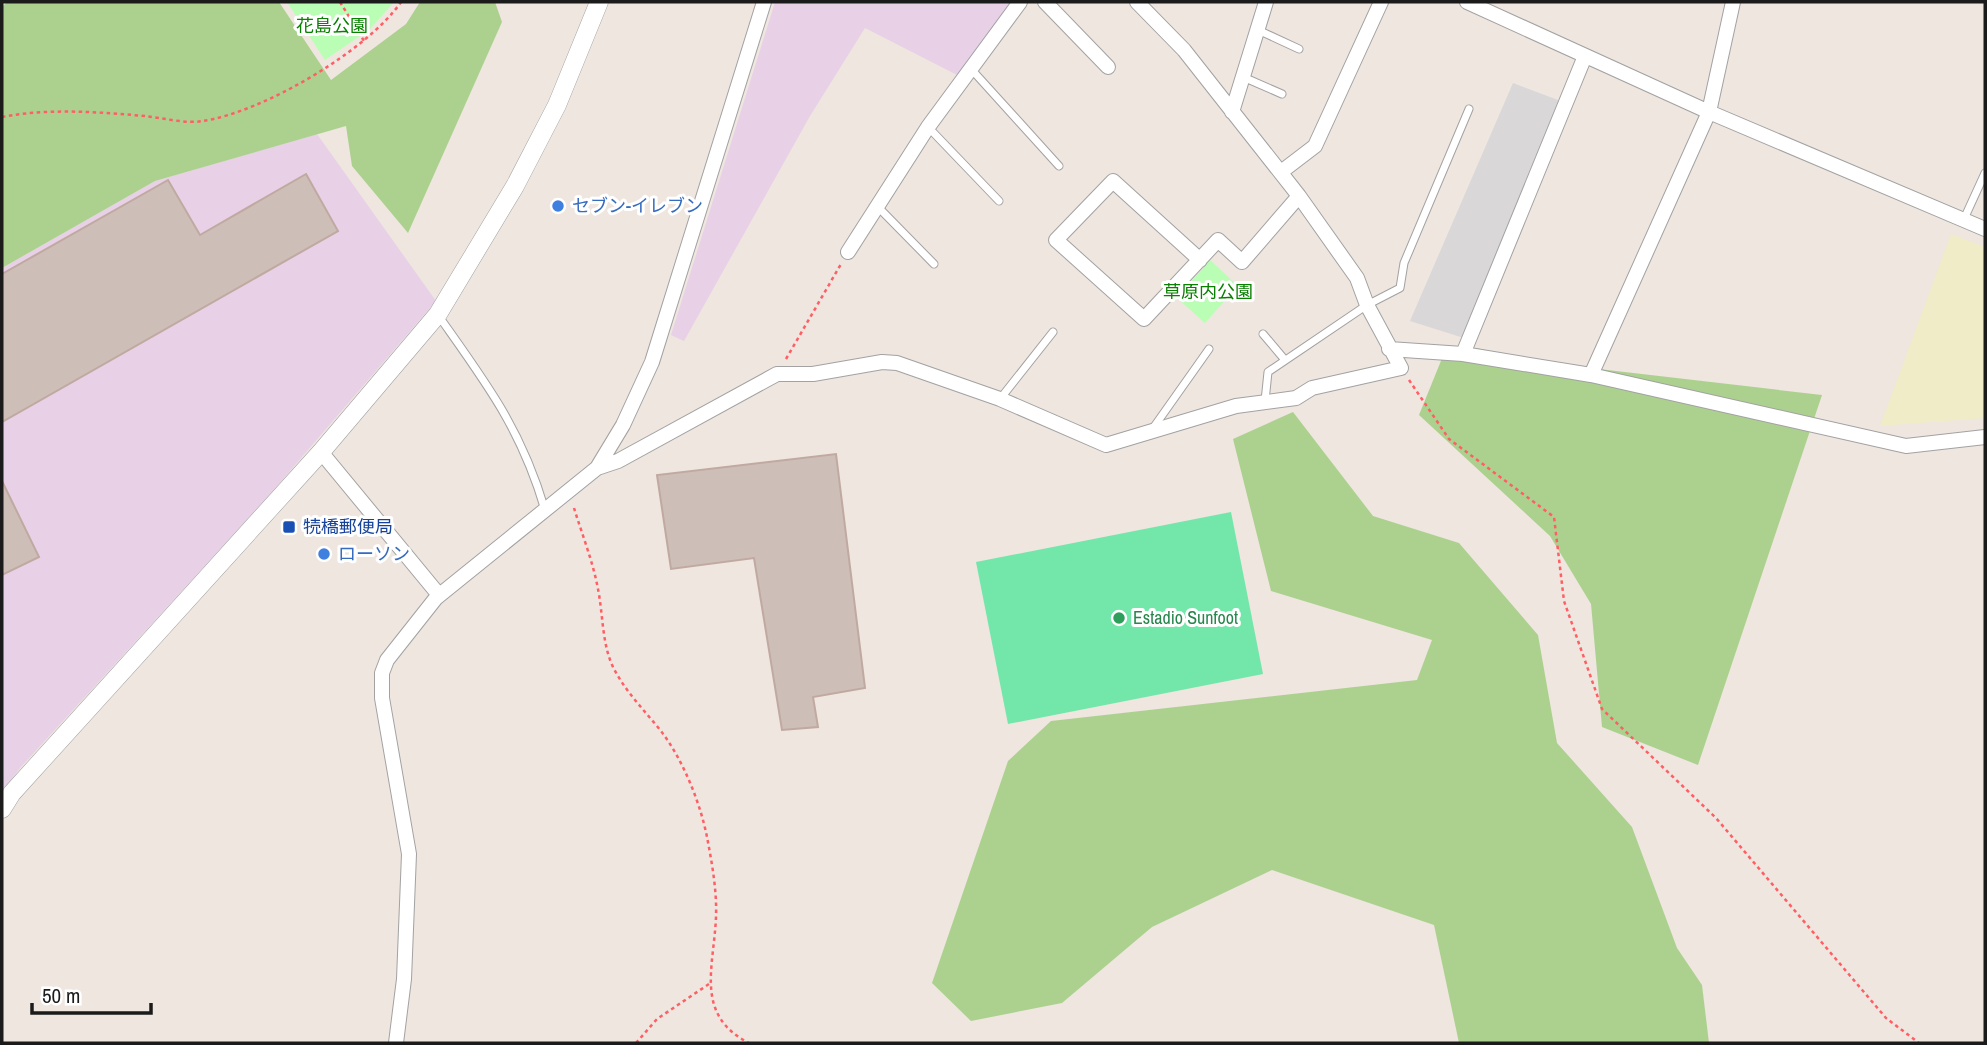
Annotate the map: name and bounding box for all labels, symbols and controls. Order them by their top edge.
park label: 花島公園 [296,13,368,38]
place label: セブン-イレブン [572,193,703,218]
marker: セブン-イレブン [550,198,566,214]
park label: 草原内公園 [1163,279,1253,304]
place label: 㸿橋郵便局 [303,514,393,539]
marker: 㸿橋郵便局 [281,519,297,535]
place label: ローソン [338,541,410,566]
marker: ローソン [316,546,332,562]
place label: Estadio Sunfoot [1133,605,1238,630]
marker: Estadio Sunfoot [1111,610,1127,626]
scale bar [32,972,150,1016]
text: 50 m [42,981,80,1010]

